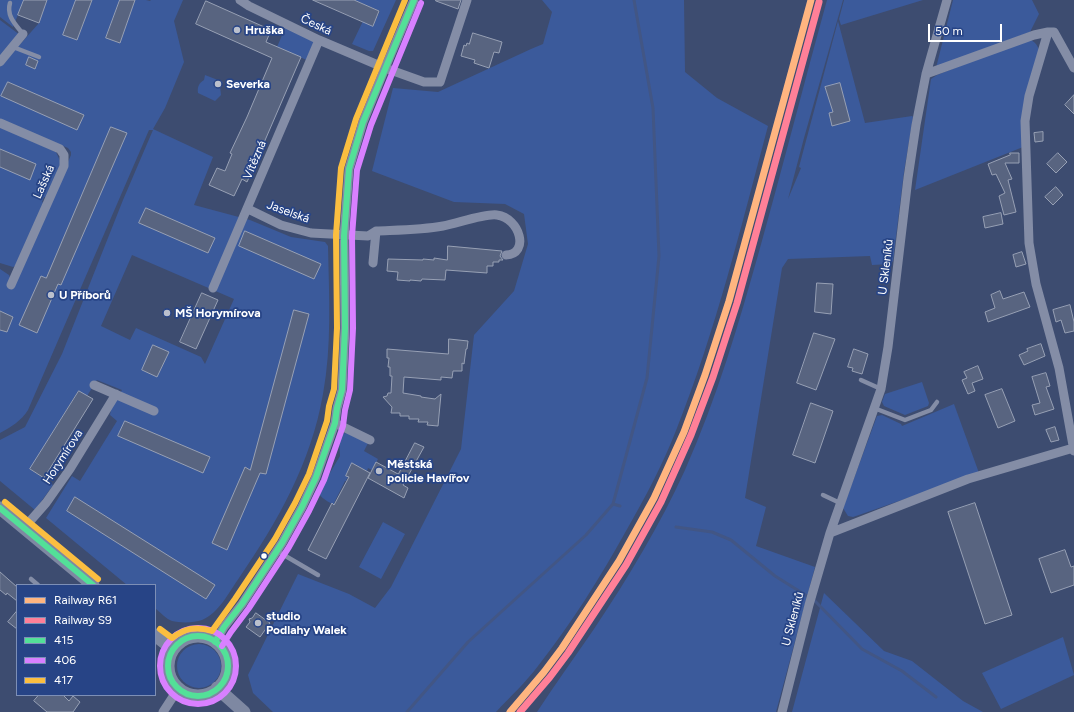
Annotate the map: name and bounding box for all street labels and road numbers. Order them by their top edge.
street label: Česká [298,12,334,38]
street label: Vítězná [240,138,270,182]
street label: Lašská [30,163,58,201]
street label: Jaselská [265,198,311,226]
street label: U Skleníků [875,238,897,296]
street label: Horymírova [40,427,86,487]
street label: U Skleníků [779,590,807,648]

